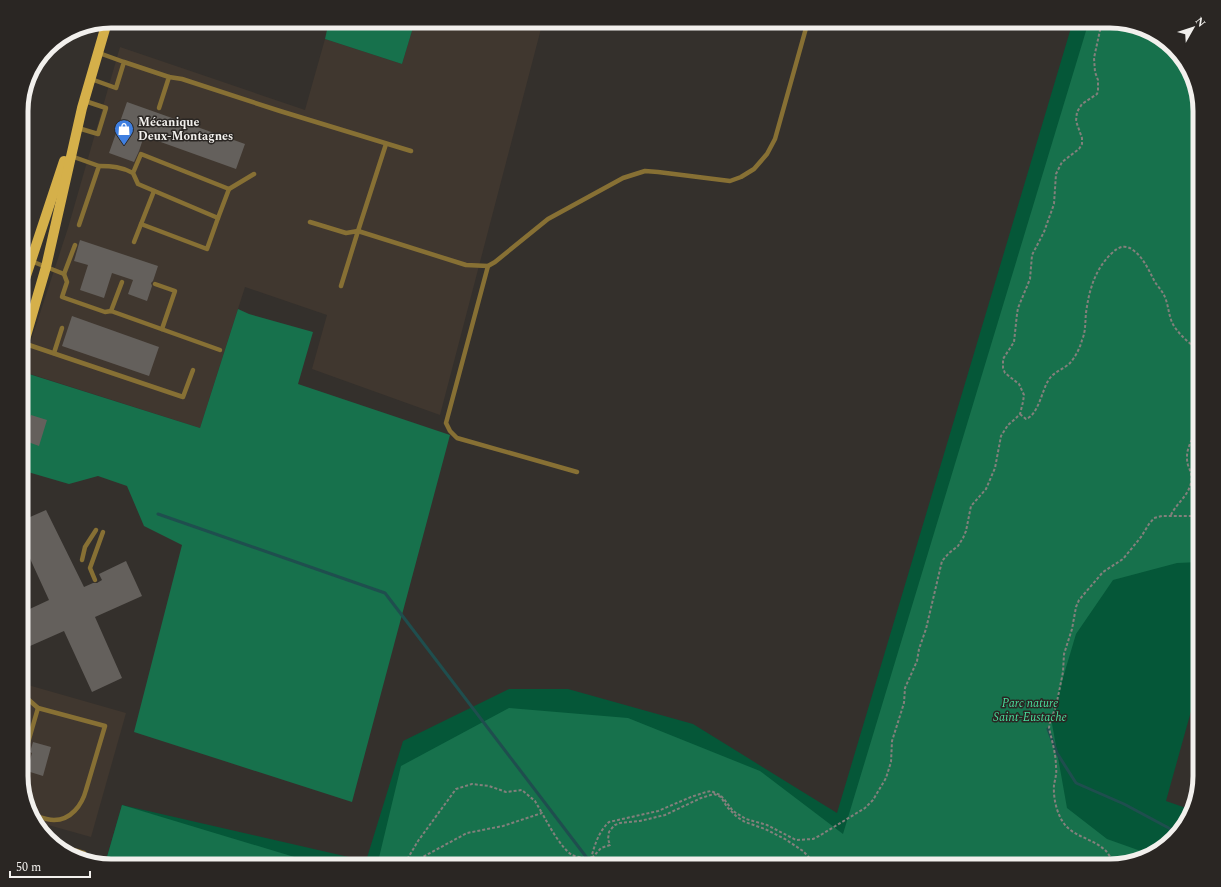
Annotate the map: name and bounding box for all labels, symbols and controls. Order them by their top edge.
north arrow [1173,8,1213,48]
text: N [1191,13,1210,31]
place label: Mécanique Deux-Montagnes [138,113,233,146]
shop icon: Mécanique Deux-Montagnes [113,118,135,146]
park label: Parc nature Saint-Eustache [993,694,1067,727]
scale bar [10,853,90,879]
text: 50 m [16,858,41,877]

